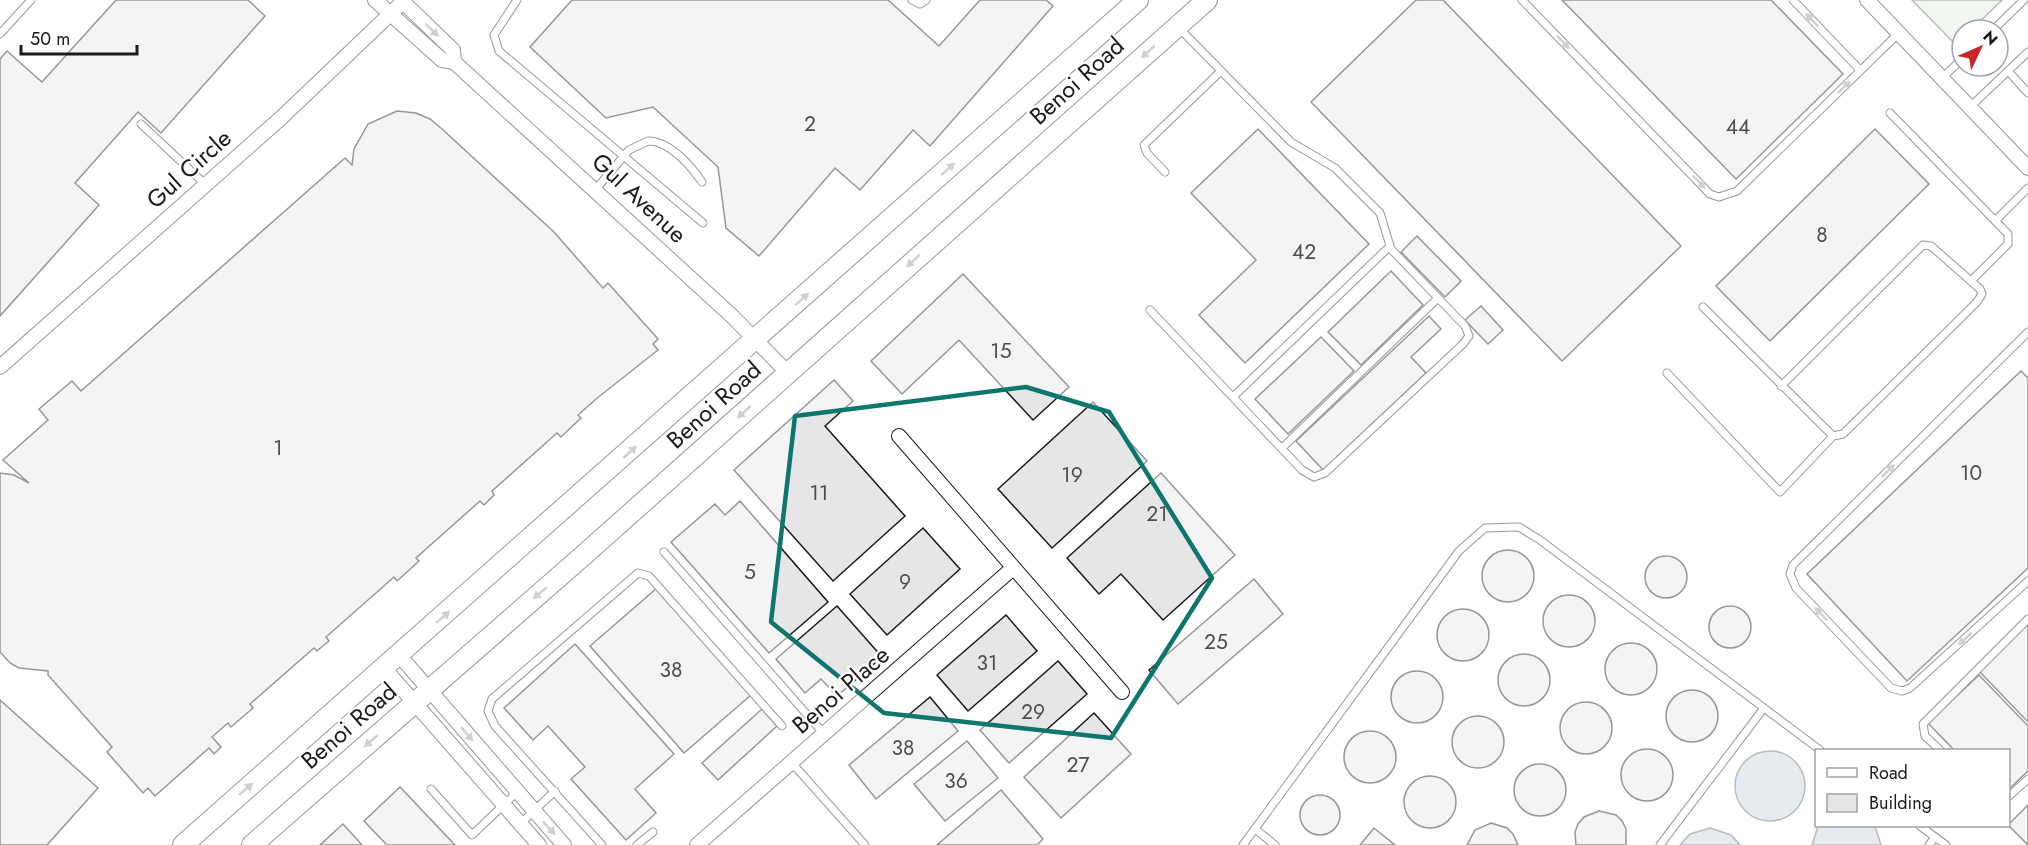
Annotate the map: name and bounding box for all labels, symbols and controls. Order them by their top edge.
one-way arrow [1806,13,1819,28]
scale bar [21,18,136,56]
north arrow [1950,18,2010,78]
one-way arrow [425,23,440,37]
text: N [1978,25,2003,50]
text: 50 m [30,26,70,52]
street label: Benoi Road [1022,29,1132,133]
one-way arrow [1555,34,1569,48]
one-way arrow [1141,45,1156,58]
one-way arrow [1836,80,1850,94]
house number: 2 [804,109,816,139]
house number: 44 [1726,112,1750,142]
street label: Gul Circle [138,121,239,216]
street label: Gul Avenue [584,144,695,251]
one-way arrow [940,163,955,176]
one-way arrow [1691,174,1705,188]
house number: 8 [1816,220,1828,250]
house number: 42 [1292,237,1316,267]
one-way arrow [906,254,921,267]
one-way arrow [795,292,810,306]
house number: 15 [990,336,1012,366]
street label: Benoi Road [659,353,769,457]
one-way arrow [737,405,752,418]
house number: 1 [273,433,283,463]
one-way arrow [622,446,637,459]
house number: 10 [1960,458,1982,488]
house number: 19 [1061,460,1083,490]
one-way arrow [1880,464,1894,478]
house number: 11 [810,478,828,508]
house number: 21 [1146,499,1168,529]
house number: 5 [744,557,756,587]
house number: 9 [899,567,911,597]
one-way arrow [533,586,548,599]
one-way arrow [1814,607,1828,622]
one-way arrow [435,610,451,623]
house number: 25 [1204,627,1228,657]
one-way arrow [1958,632,1973,645]
street label: Benoi Place [784,637,897,742]
house number: 31 [977,648,997,678]
house number: 38 [660,655,682,685]
street label: Benoi Road [293,674,404,777]
house number: 29 [1021,697,1045,727]
one-way arrow [460,726,473,742]
house number: 38 [892,733,914,763]
one-way arrow [363,734,378,748]
legend [1815,749,2010,827]
house number: 27 [1067,750,1089,780]
text: Road [1869,760,1908,786]
house number: 36 [944,766,968,796]
one-way arrow [238,783,253,796]
text: Building [1869,790,1932,816]
one-way arrow [542,820,555,835]

